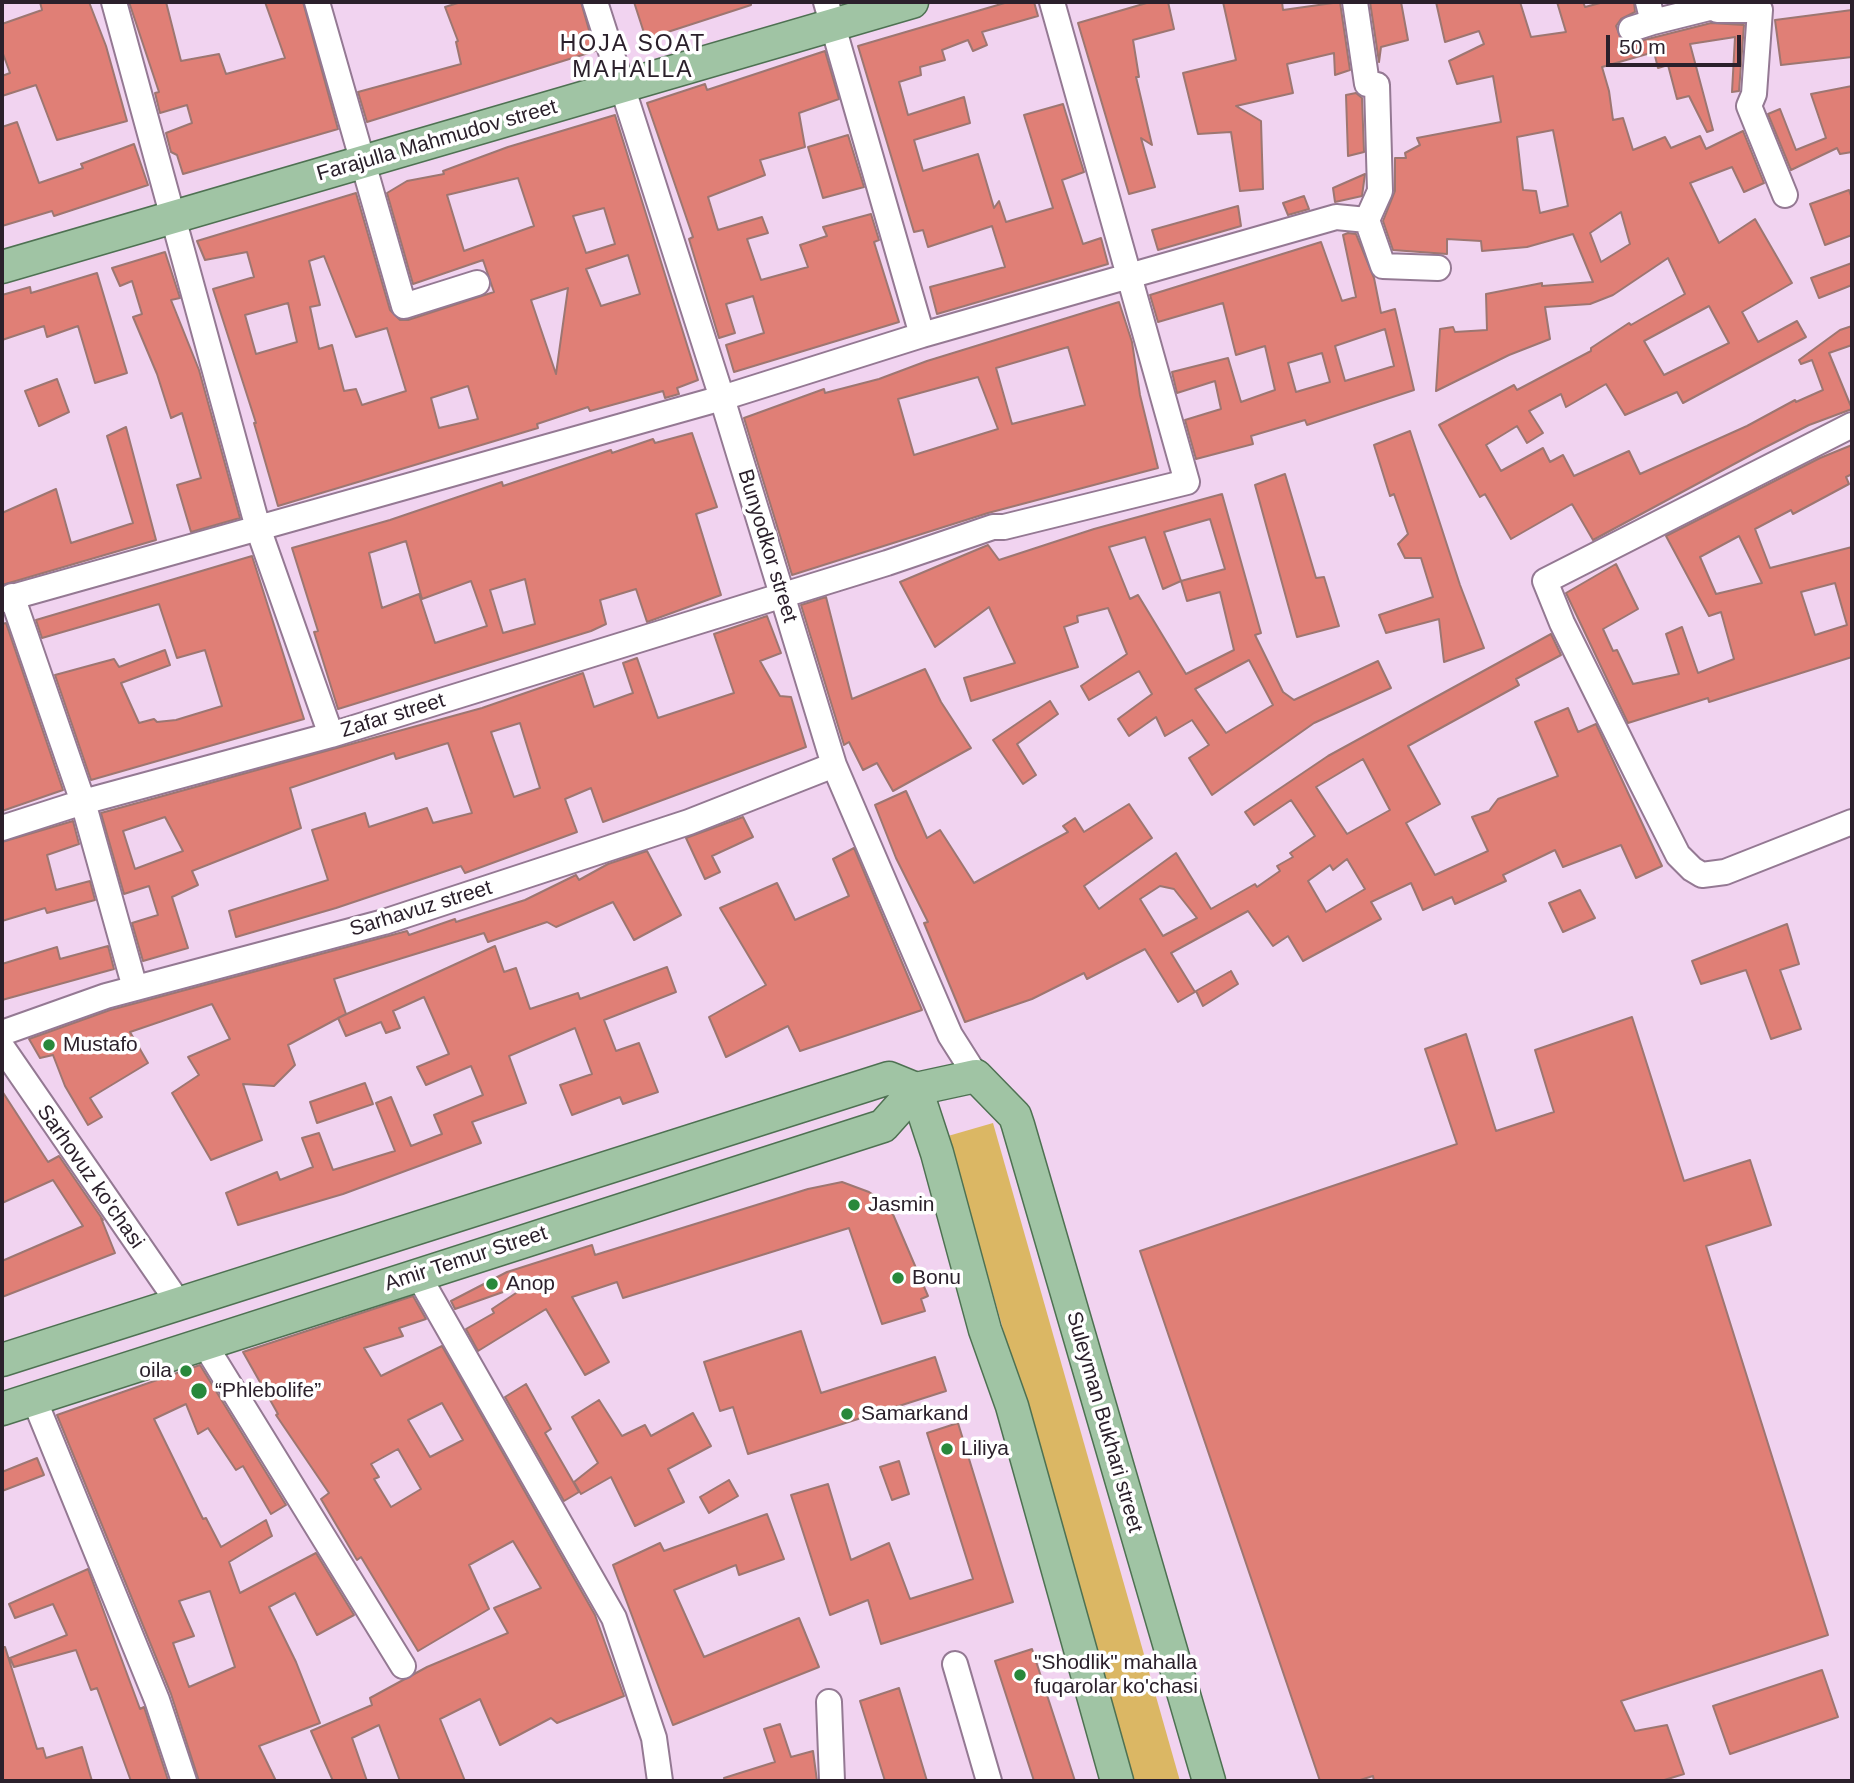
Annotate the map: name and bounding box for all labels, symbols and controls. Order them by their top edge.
scale bar [1609,21,1744,65]
district label: HOJA SOAT MAHALLA [561,31,705,85]
text: 50 m [1619,35,1666,58]
street label: Farajulla Mahmudov street [314,95,560,187]
street label: Bunyodkor street [732,466,802,626]
street label: Zafar street [338,688,448,744]
street label: Sarhavuz street [347,875,495,943]
place label: Mustafo [63,1032,138,1058]
marker: Mustafo [41,1037,57,1053]
street label: Sarhovuz ko'chasi [31,1100,149,1254]
place label: Jasmin [868,1192,935,1218]
marker: Jasmin [846,1197,862,1213]
street label: Amir Temur Street [382,1221,550,1297]
place label: Bonu [912,1265,961,1291]
marker: Bonu [890,1270,906,1286]
place label: Anop [506,1271,555,1297]
marker: Anop [484,1276,500,1292]
street label: Suleyman Bukhari street [1060,1309,1148,1535]
place label: oila [139,1358,172,1384]
marker: oila [178,1363,194,1379]
place label: “Phlebolife” [215,1378,321,1404]
marker: “Phlebolife” [189,1381,209,1401]
place label: Samarkand [861,1401,968,1427]
marker: Samarkand [839,1406,855,1422]
place label: Liliya [961,1436,1009,1462]
marker: Liliya [939,1441,955,1457]
place label: "Shodlik" mahalla fuqarolar ko'chasi [1034,1650,1198,1700]
marker: "Shodlik" mahalla fuqarolar ko'chasi [1012,1667,1028,1683]

